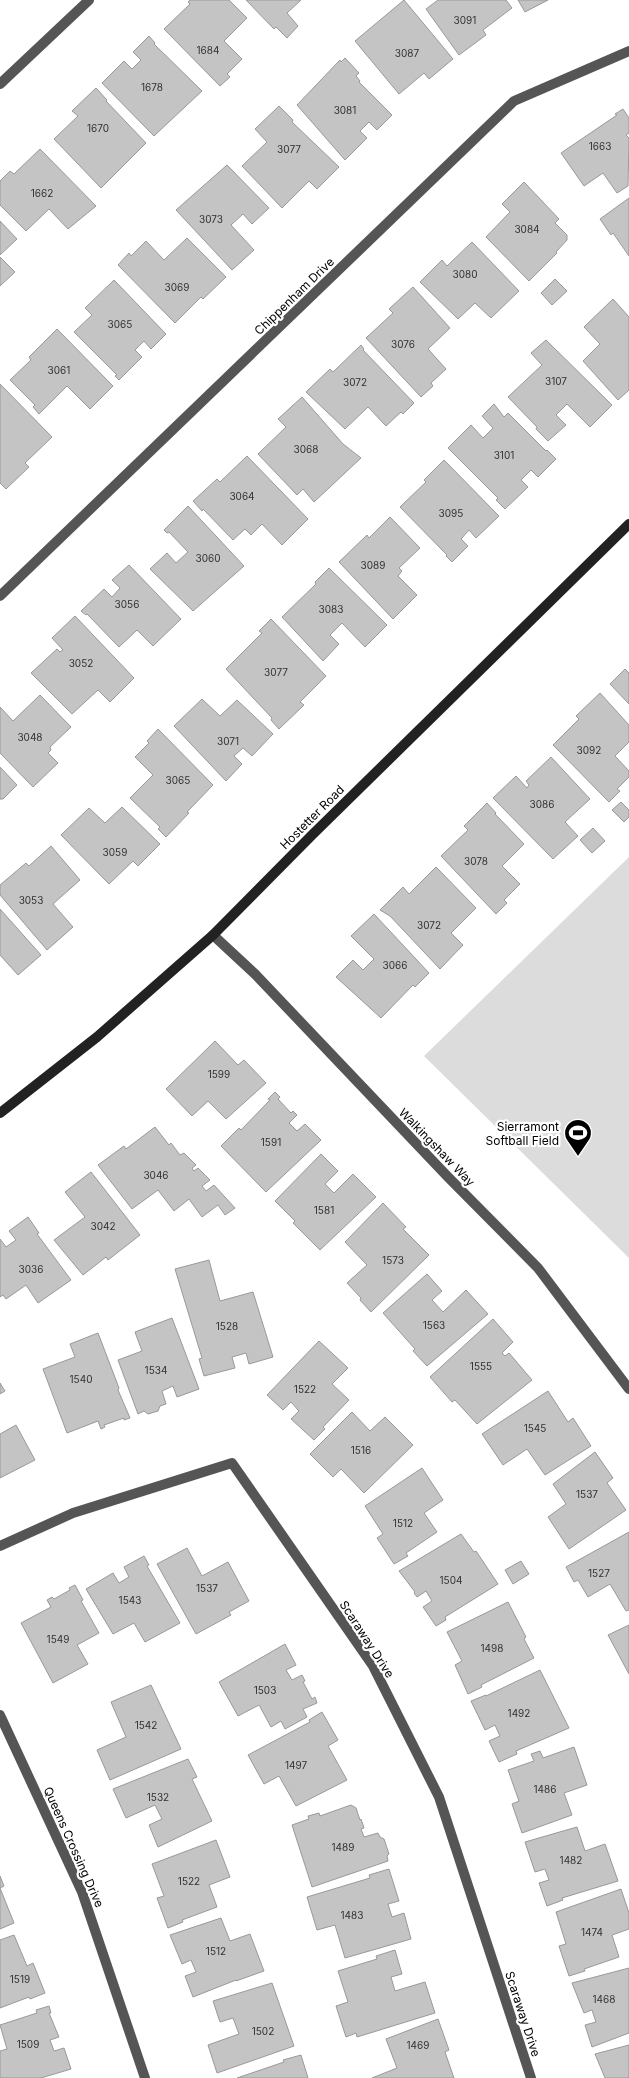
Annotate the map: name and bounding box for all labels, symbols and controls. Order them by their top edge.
house number: 3091 [454,14,476,26]
house number: 1684 [197,44,219,56]
house number: 3087 [395,47,420,59]
house number: 1678 [141,81,163,93]
house number: 3081 [334,104,356,116]
house number: 1670 [87,122,109,134]
house number: 1663 [589,140,611,152]
house number: 3077 [277,143,301,155]
house number: 1662 [31,187,53,199]
house number: 3073 [199,213,223,225]
house number: 3084 [514,223,540,235]
street label: Chippenham Drive [251,254,337,338]
house number: 3080 [453,268,477,280]
house number: 3069 [165,281,189,293]
house number: 3065 [108,318,132,330]
house number: 3076 [391,338,415,350]
house number: 3061 [48,364,70,376]
house number: 3107 [545,375,567,387]
house number: 3072 [343,376,367,388]
house number: 3068 [294,443,318,455]
house number: 3101 [494,449,514,461]
house number: 3064 [229,490,255,502]
house number: 3095 [439,507,463,519]
house number: 3060 [196,552,221,564]
house number: 3089 [361,559,385,571]
house number: 3056 [115,598,139,610]
house number: 3083 [319,603,343,615]
house number: 3052 [69,657,93,669]
house number: 3077 [264,666,288,678]
house number: 3048 [17,731,43,743]
house number: 3071 [217,735,239,747]
house number: 3092 [577,744,601,756]
house number: 3065 [166,774,190,786]
street label: Hostetter Road [277,782,347,852]
house number: 3086 [530,798,554,810]
house number: 3059 [103,846,127,858]
house number: 3078 [464,855,488,867]
house number: 3053 [19,894,43,906]
house number: 3072 [417,919,441,931]
house number: 3066 [383,959,407,971]
house number: 1599 [208,1068,230,1080]
street label: Walkingshaw Way [396,1105,478,1189]
sports icon: Sierramont Softball Field [563,1118,593,1157]
place label: Sierramont Softball Field [486,1119,559,1148]
house number: 1591 [261,1136,281,1148]
house number: 3046 [143,1169,169,1181]
house number: 1581 [314,1204,334,1216]
house number: 3042 [90,1220,116,1232]
house number: 1573 [382,1254,404,1266]
house number: 3036 [19,1263,43,1275]
house number: 1563 [423,1319,445,1331]
house number: 1528 [216,1320,238,1332]
house number: 1555 [470,1360,492,1372]
house number: 1534 [145,1364,167,1376]
house number: 1540 [70,1373,92,1385]
house number: 1522 [294,1383,316,1395]
house number: 1545 [524,1422,546,1434]
house number: 1516 [351,1444,371,1456]
house number: 1537 [576,1488,598,1500]
house number: 1512 [393,1517,413,1529]
house number: 1527 [588,1567,610,1579]
house number: 1504 [440,1574,462,1586]
house number: 1537 [196,1582,218,1594]
house number: 1543 [119,1594,141,1606]
street label: Scaraway Drive [336,1598,398,1680]
house number: 1549 [47,1633,69,1645]
house number: 1498 [481,1642,503,1654]
house number: 1503 [254,1684,276,1696]
house number: 1492 [508,1707,530,1719]
house number: 1542 [135,1719,157,1731]
house number: 1497 [285,1759,307,1771]
house number: 1486 [534,1783,556,1795]
street label: Queens Crossing Drive [41,1784,107,1910]
house number: 1532 [147,1791,169,1803]
house number: 1489 [332,1841,354,1853]
house number: 1482 [560,1854,582,1866]
house number: 1522 [178,1875,200,1887]
house number: 1483 [341,1909,363,1921]
house number: 1474 [581,1926,603,1938]
house number: 1512 [206,1945,226,1957]
street label: Scaraway Drive [502,1969,544,2059]
house number: 1519 [10,1973,30,1985]
house number: 1468 [593,1993,615,2005]
house number: 1502 [252,2025,274,2037]
house number: 1509 [17,2038,39,2050]
house number: 1469 [407,2039,429,2051]

